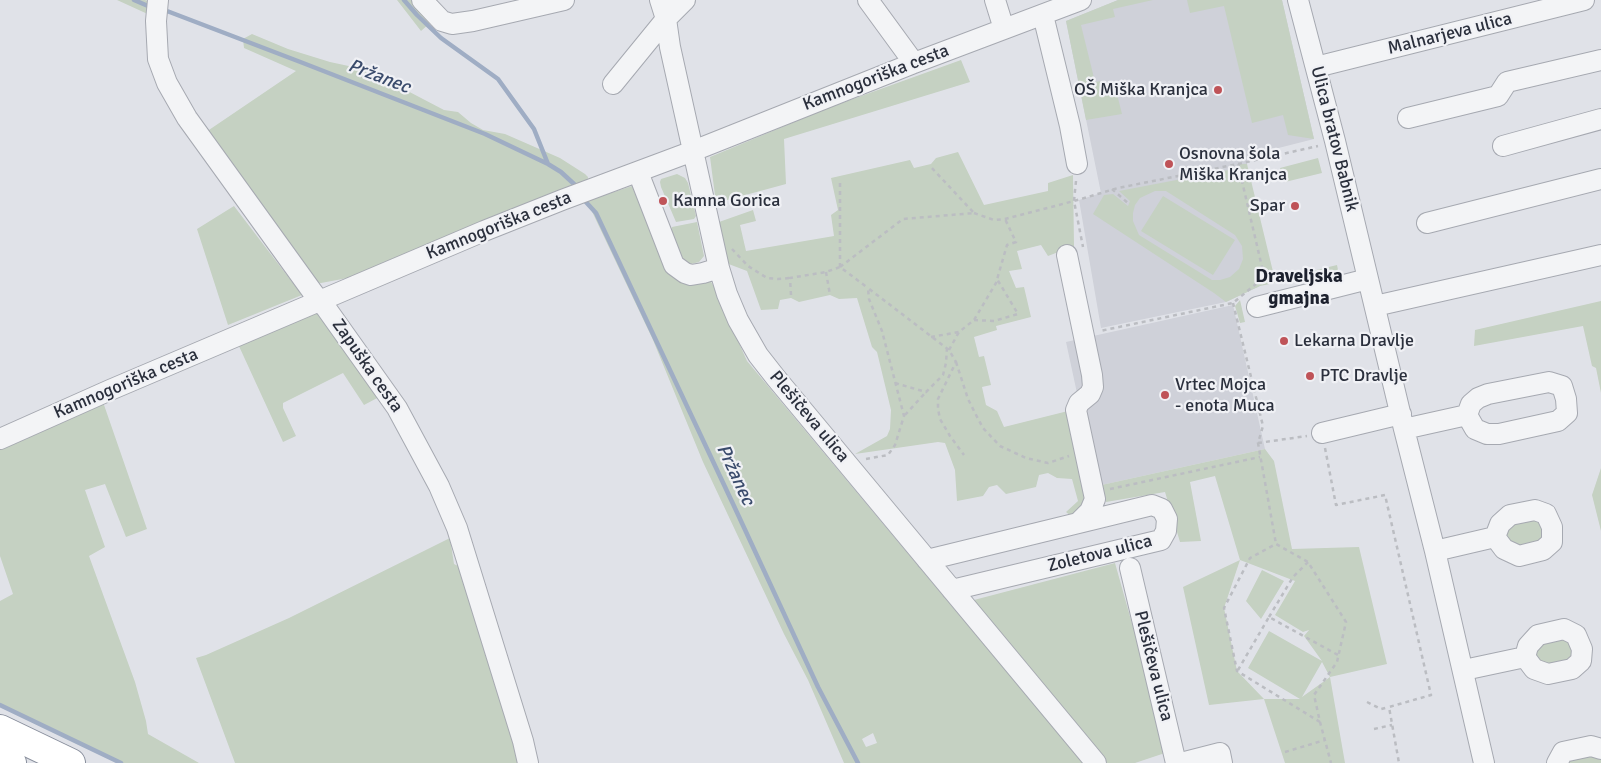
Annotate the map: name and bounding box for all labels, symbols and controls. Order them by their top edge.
street label: Malnarjeva ulica [1386,8,1514,60]
street label: Kamnogoriška cesta [800,40,952,116]
water label: Pržanec [345,55,413,99]
street label: Ulica bratov Babnik [1305,64,1363,214]
place label: OŠ Miška Kranjca [1074,79,1208,101]
marker: OŠ Miška Kranjca [1212,84,1224,96]
place label: Osnovna šola Miška Kranjca [1179,143,1287,186]
marker: Osnovna šola Miška Kranjca [1163,158,1175,170]
street label: Kamnogoriška cesta [423,187,575,265]
place label: Kamna Gorica [673,190,780,212]
marker: Kamna Gorica [657,195,669,207]
place label: Spar [1250,195,1285,217]
marker: Spar [1289,200,1301,212]
district label: Draveljska gmajna [1255,266,1343,310]
street label: Zapuška cesta [327,315,407,417]
place label: Lekarna Dravlje [1294,330,1414,352]
marker: Lekarna Dravlje [1278,335,1290,347]
street label: Kamnogoriška cesta [51,344,201,424]
place label: PTC Dravlje [1320,365,1408,387]
street label: Plešičeva ulica [764,367,854,467]
marker: PTC Dravlje [1304,370,1316,382]
place label: Vrtec Mojca - enota Muca [1175,374,1275,416]
marker: Vrtec Mojca - enota Muca [1159,389,1171,401]
water label: Pržanec [711,441,759,509]
street label: Zoletova ulica [1045,531,1155,577]
street label: Plešičeva ulica [1129,609,1177,723]

